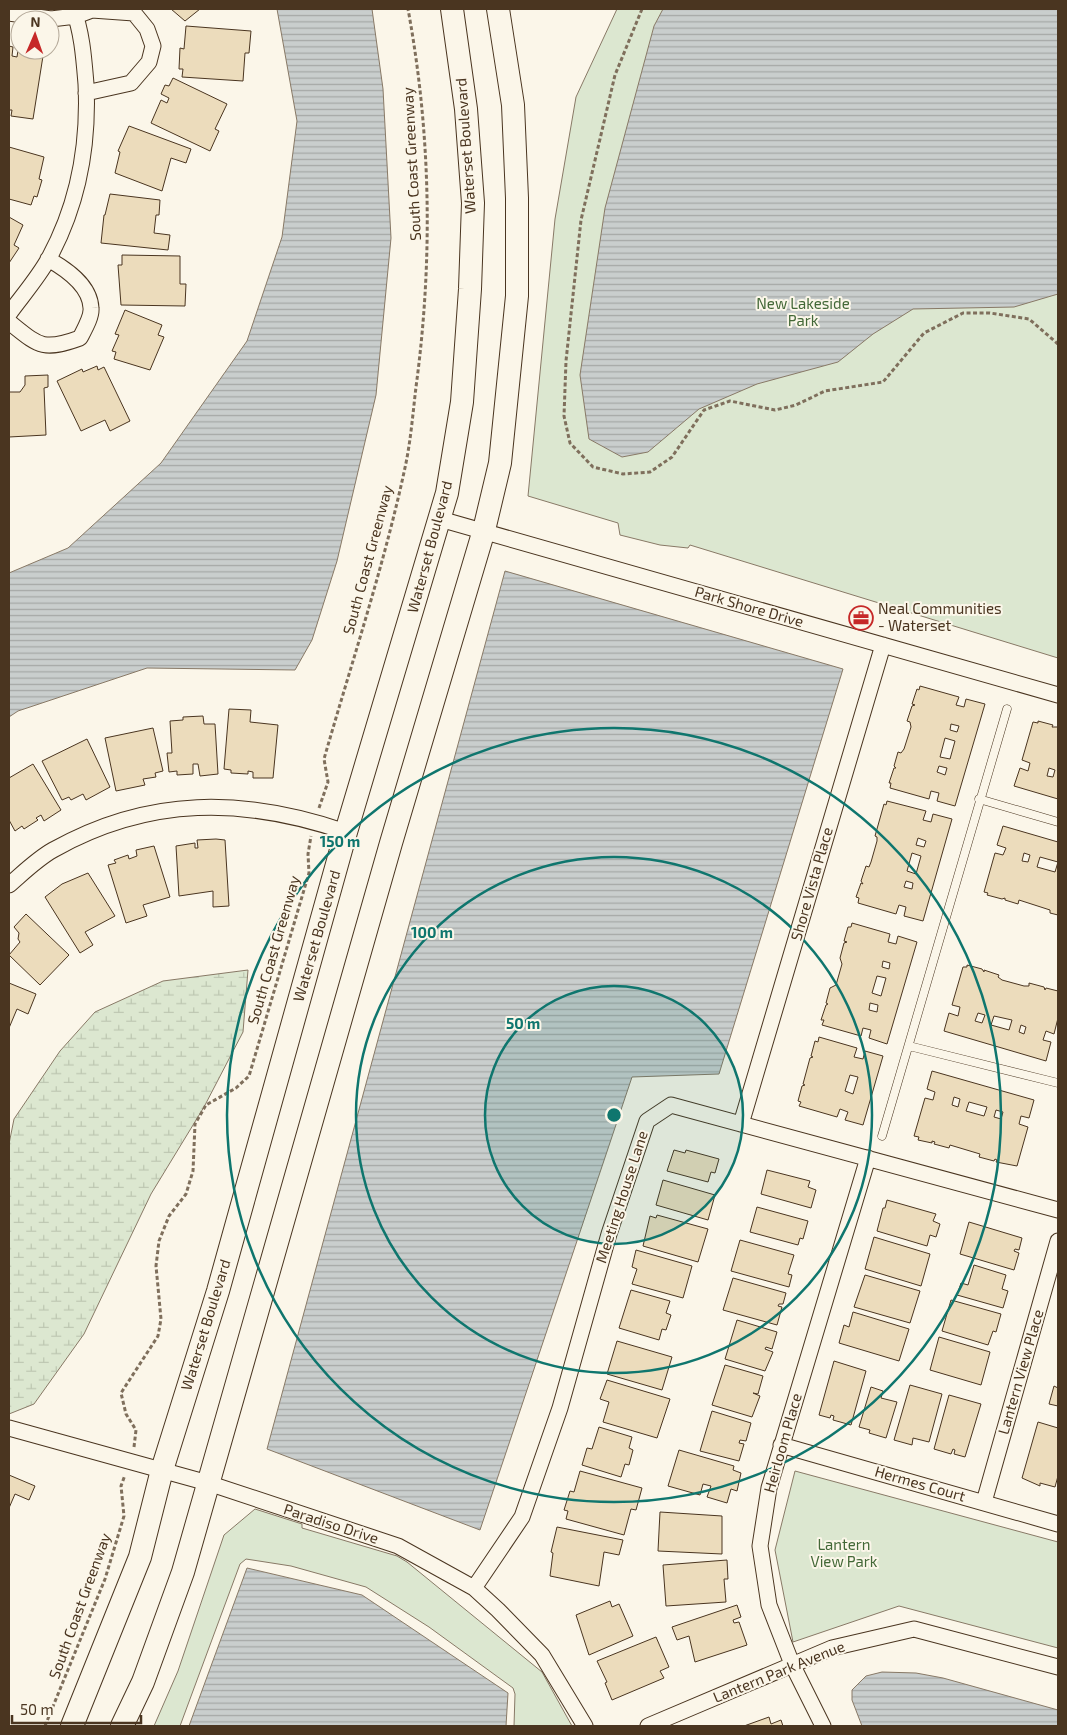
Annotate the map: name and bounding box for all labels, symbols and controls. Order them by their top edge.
north arrow [10,10,60,60]
text: N [30,13,41,30]
street label: Waterset Boulevard [451,78,479,215]
street label: South Coast Greenway [398,87,424,241]
park label: New Lakeside Park [756,294,850,329]
street label: Waterset Boulevard [403,479,455,615]
street label: South Coast Greenway [338,483,396,636]
street label: Park Shore Drive [693,582,806,630]
place label: Neal Communities - Waterset [878,599,1002,634]
office icon: Neal Communities - Waterset [848,605,874,631]
street label: Shore Vista Place [786,825,836,942]
text: 150 m [320,832,360,850]
street label: Waterset Boulevard [289,868,343,1004]
street label: South Coast Greenway [243,873,303,1026]
text: 100 m [411,923,453,941]
text: 50 m [506,1014,540,1032]
centre of rings [605,1106,623,1124]
street label: Meeting House Lane [591,1128,651,1265]
street label: Waterset Boulevard [177,1257,234,1392]
street label: Lantern View Place [994,1307,1047,1436]
street label: Heirloom Place [759,1391,805,1495]
street label: Hermes Court [873,1461,968,1505]
street label: Paradiso Drive [282,1499,381,1547]
street label: South Coast Greenway [44,1530,114,1681]
park label: Lantern View Park [811,1535,878,1570]
street label: Lantern Park Avenue [710,1636,847,1706]
scale bar [12,1692,141,1724]
text: 50 m [20,1700,54,1718]

